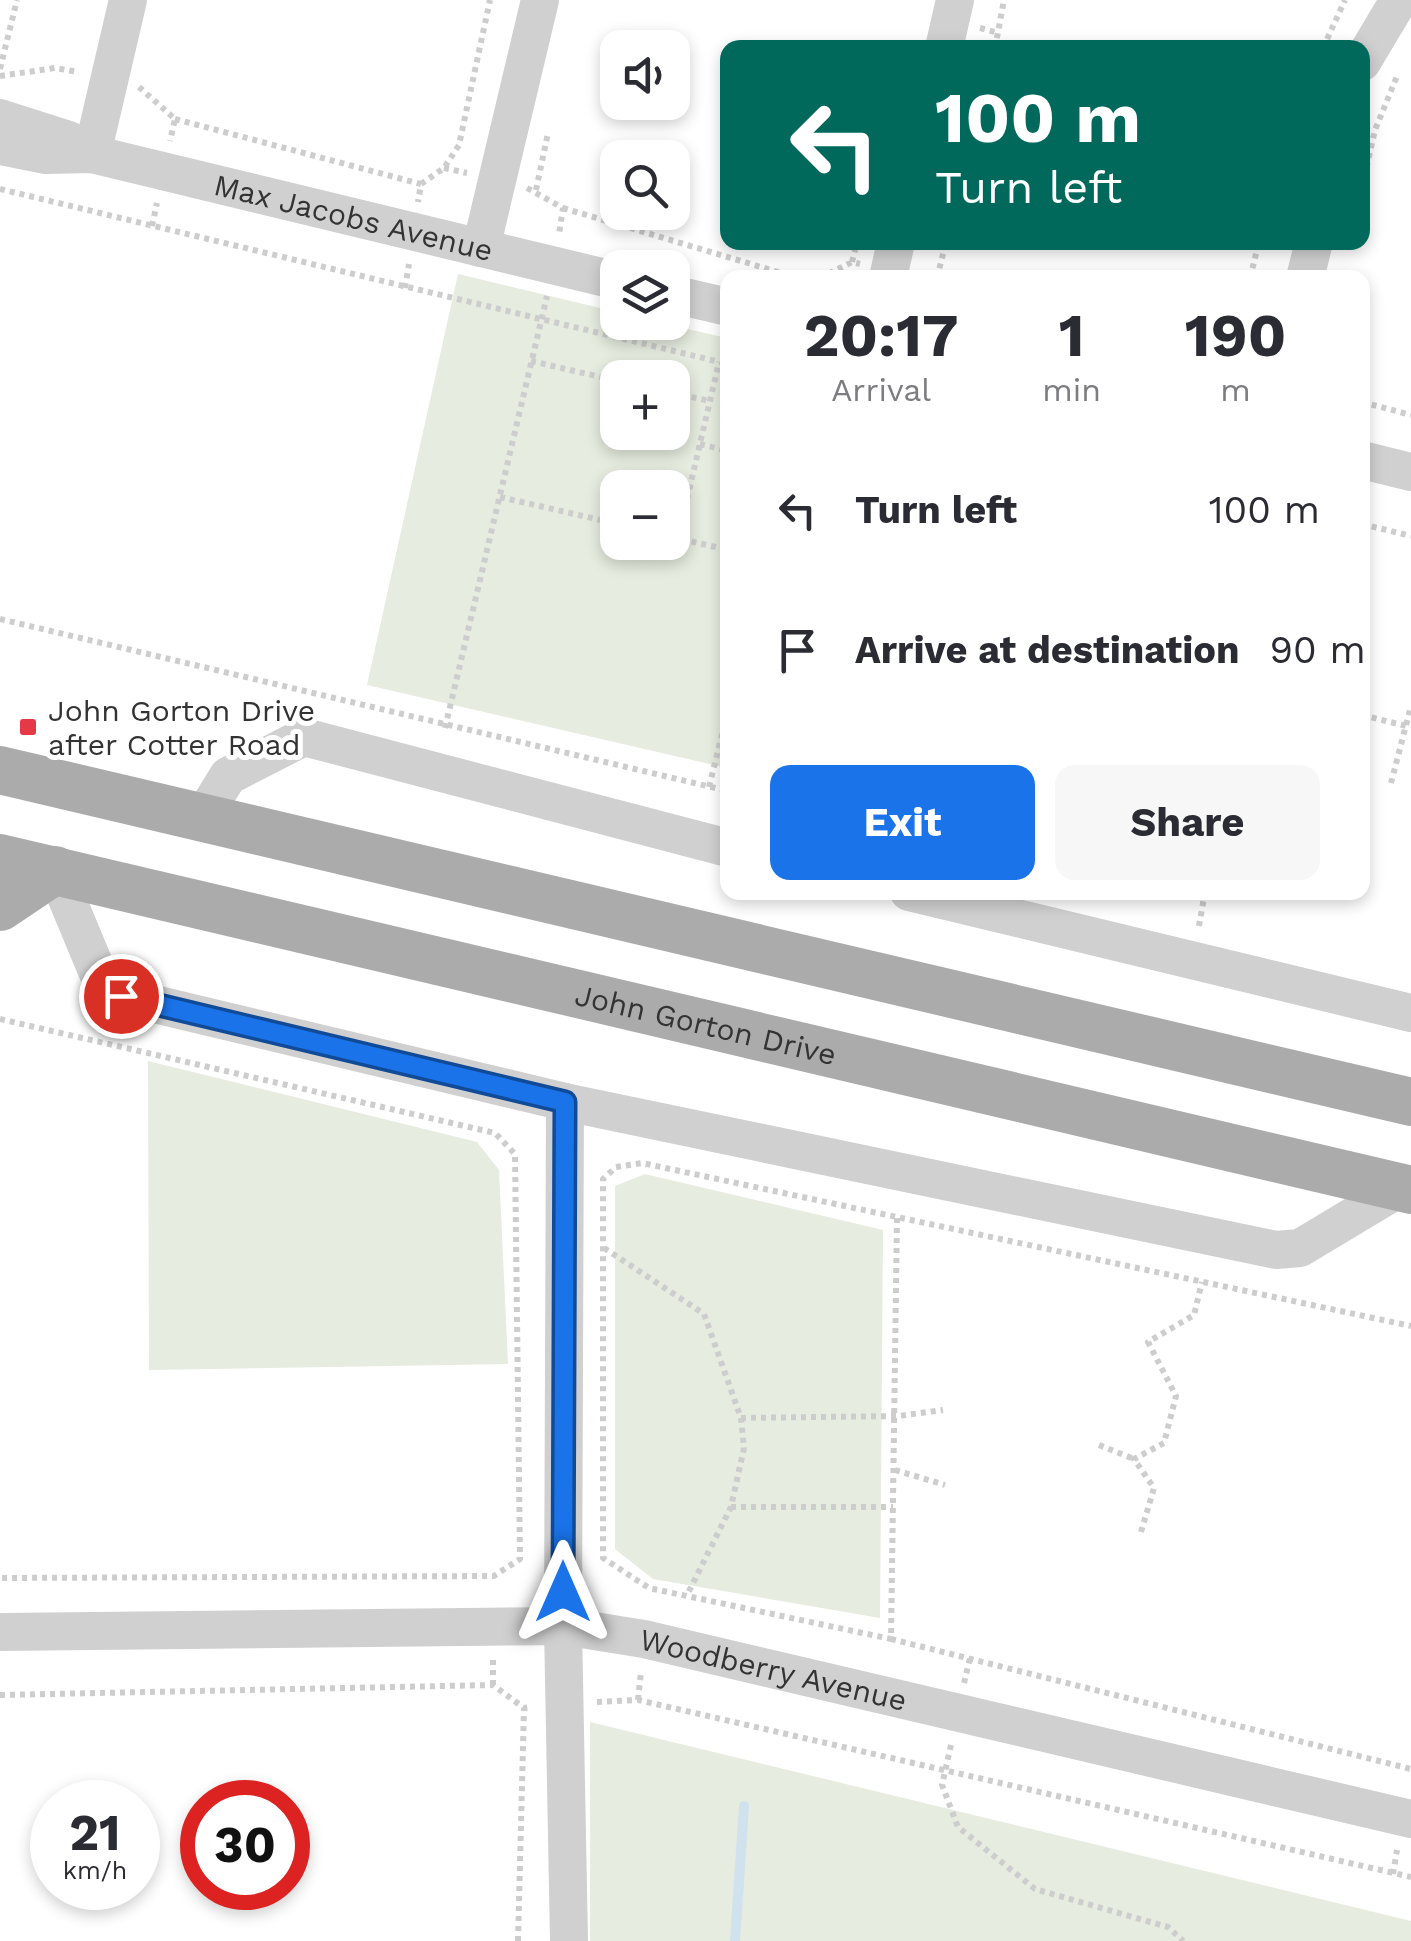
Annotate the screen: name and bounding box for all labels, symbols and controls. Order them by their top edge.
map controls [600,30,690,560]
button: sound [600,30,690,120]
text: 100 m [935,77,1141,159]
icon: left [770,80,900,210]
button: search [600,140,690,230]
text: Turn left [935,161,1122,214]
street label: Max Jacobs Avenue [211,167,496,268]
button: layers [600,250,690,340]
text: 20:17 [804,300,959,371]
text: 1 [1059,300,1085,371]
text: 190 [1185,300,1286,371]
button: + [600,360,690,450]
text: Arrival [831,371,931,409]
text: min [1042,371,1101,409]
text: m [1220,371,1251,409]
button: − [600,470,690,560]
icon: left [770,483,825,538]
text: Turn left [855,488,1017,532]
text: 100 m [1209,488,1320,532]
icon: arrive [770,623,825,678]
text: Arrive at destination [855,628,1240,672]
text: 90 m [1270,628,1366,672]
place label: John Gorton Drive after Cotter Road [48,693,315,762]
marker: John Gorton Drive after Cotter Road [17,716,39,738]
button: Exit [770,765,1035,880]
button: Share [1055,765,1320,880]
pin [79,954,164,1039]
icon: arrive [94,969,149,1024]
street label: John Gorton Drive [572,976,840,1072]
position arrow [511,1540,615,1644]
street label: Woodberry Avenue [636,1621,910,1718]
speed limit sign: 30 [180,1780,310,1910]
text: 21 [69,1803,121,1862]
text: km/h [63,1856,127,1885]

